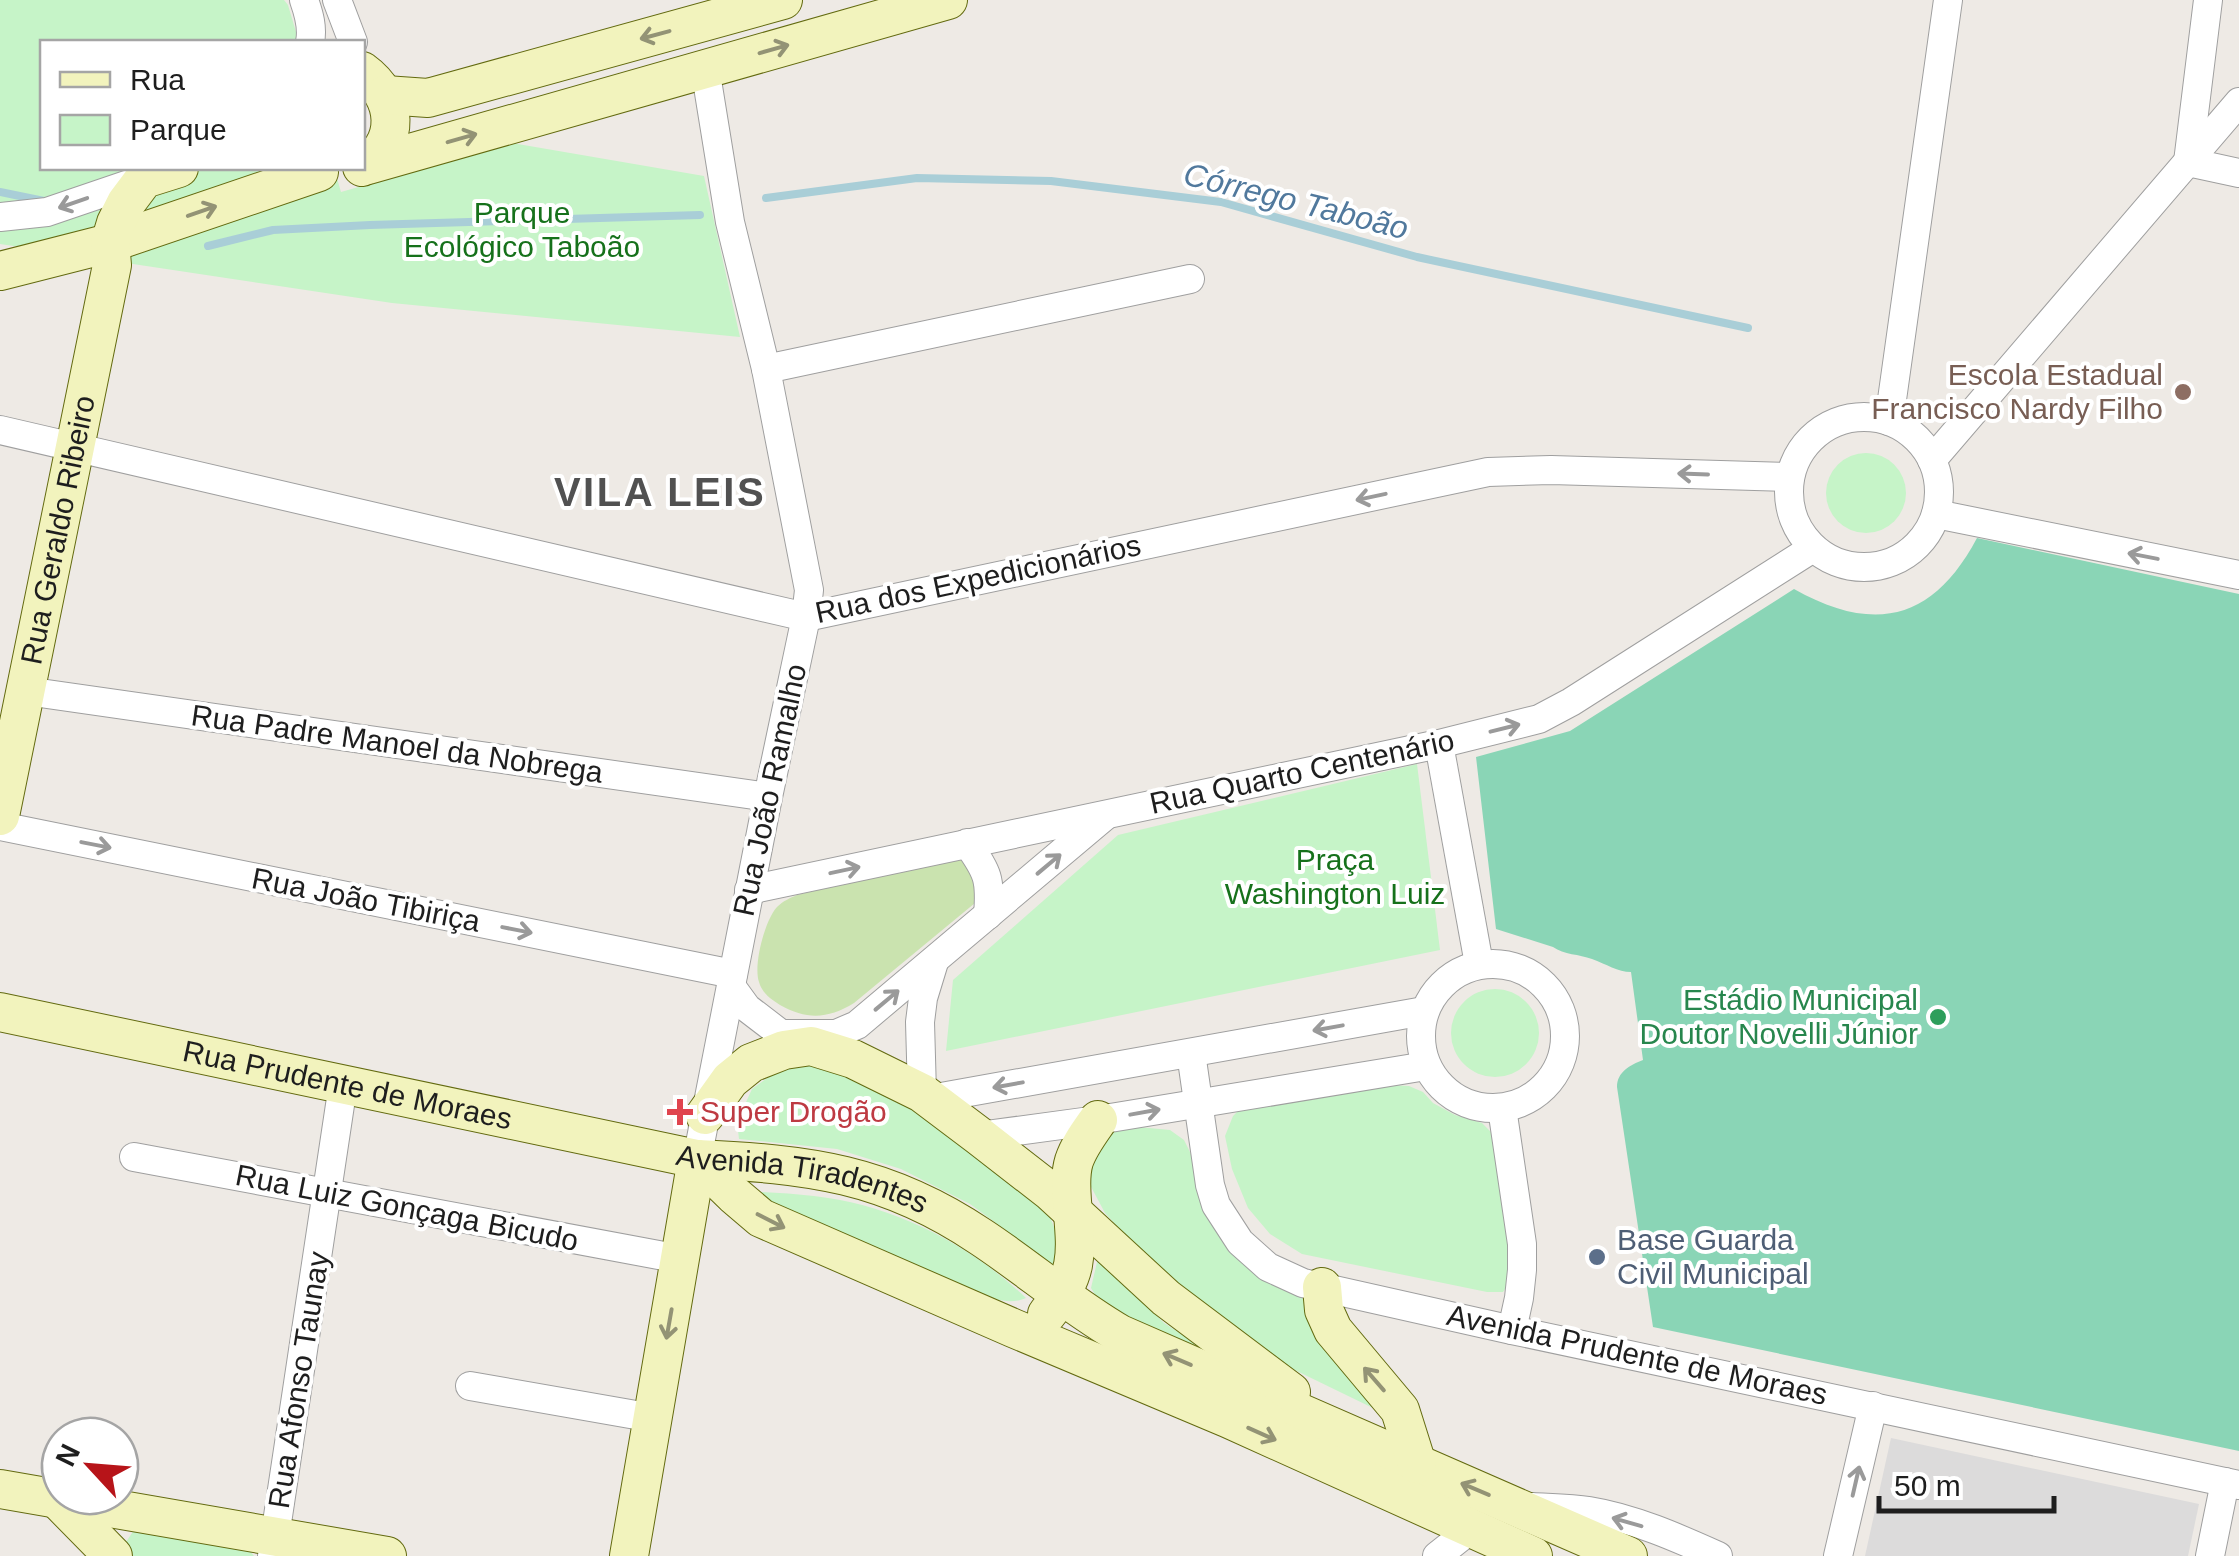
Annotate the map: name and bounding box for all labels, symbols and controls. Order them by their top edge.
one-way arrow [640,27,672,46]
one-way arrow [758,39,789,57]
legend [40,40,365,170]
text: Rua [130,63,185,96]
text: Parque [130,113,227,146]
one-way arrow [445,128,477,146]
water label: Córrego Taboão [1180,156,1412,246]
one-way arrow [58,195,89,213]
park label: Parque Ecológico Taboão [404,196,640,263]
one-way arrow [186,201,217,219]
place label: Escola Estadual Francisco Nardy Filho [1871,358,2163,425]
marker: Escola Estadual Francisco Nardy Filho [2172,381,2194,403]
street label: Rua Geraldo Ribeiro [14,392,101,667]
one-way arrow [1678,465,1710,484]
district label: VILA LEIS [554,470,766,514]
one-way arrow [1356,489,1388,507]
street label: Rua dos Expedicionários [812,528,1144,629]
one-way arrow [2128,546,2160,565]
street label: Rua João Ramalho [727,661,812,919]
street label: Rua Padre Manoel da Nobrega [189,698,605,789]
one-way arrow [1489,717,1520,736]
street label: Rua Quarto Centenário [1147,723,1457,820]
one-way arrow [79,837,111,856]
park label: Praça Washington Luiz [1225,843,1445,910]
one-way arrow [1035,853,1061,875]
one-way arrow [828,859,860,878]
street label: Rua João Tibiriça [249,861,483,938]
one-way arrow [500,922,532,941]
place label: Estádio Municipal Doutor Novelli Júnior [1640,983,1918,1050]
one-way arrow [874,989,900,1011]
marker: Estádio Municipal Doutor Novelli Júnior [1927,1006,1949,1028]
one-way arrow [1312,1019,1345,1038]
street label: Rua Prudente de Moraes [180,1034,515,1136]
one-way arrow [992,1076,1025,1095]
place label: Super Drogão [700,1095,887,1128]
marker: Super Drogão [669,1101,691,1123]
one-way arrow [1128,1102,1161,1121]
street label: Avenida Tiradentes [674,1138,934,1220]
street label: Rua Luiz Gonçaga Bicudo [233,1158,581,1257]
one-way arrow [756,1212,786,1231]
place label: Base Guarda Civil Municipal [1617,1223,1809,1290]
marker: Base Guarda Civil Municipal [1586,1246,1608,1268]
street label: Rua Afonso Taunay [262,1249,335,1511]
street label: Avenida Prudente de Moraes [1444,1298,1830,1411]
one-way arrow [659,1307,678,1340]
one-way arrow [1162,1349,1193,1367]
one-way arrow [1363,1367,1386,1392]
north arrow [40,1416,140,1516]
one-way arrow [1246,1426,1277,1444]
text: N [50,1439,86,1471]
scale bar [1879,1451,2054,1513]
one-way arrow [1848,1466,1866,1498]
text: 50 m [1894,1469,1961,1502]
one-way arrow [1460,1479,1491,1497]
one-way arrow [1612,1512,1643,1530]

